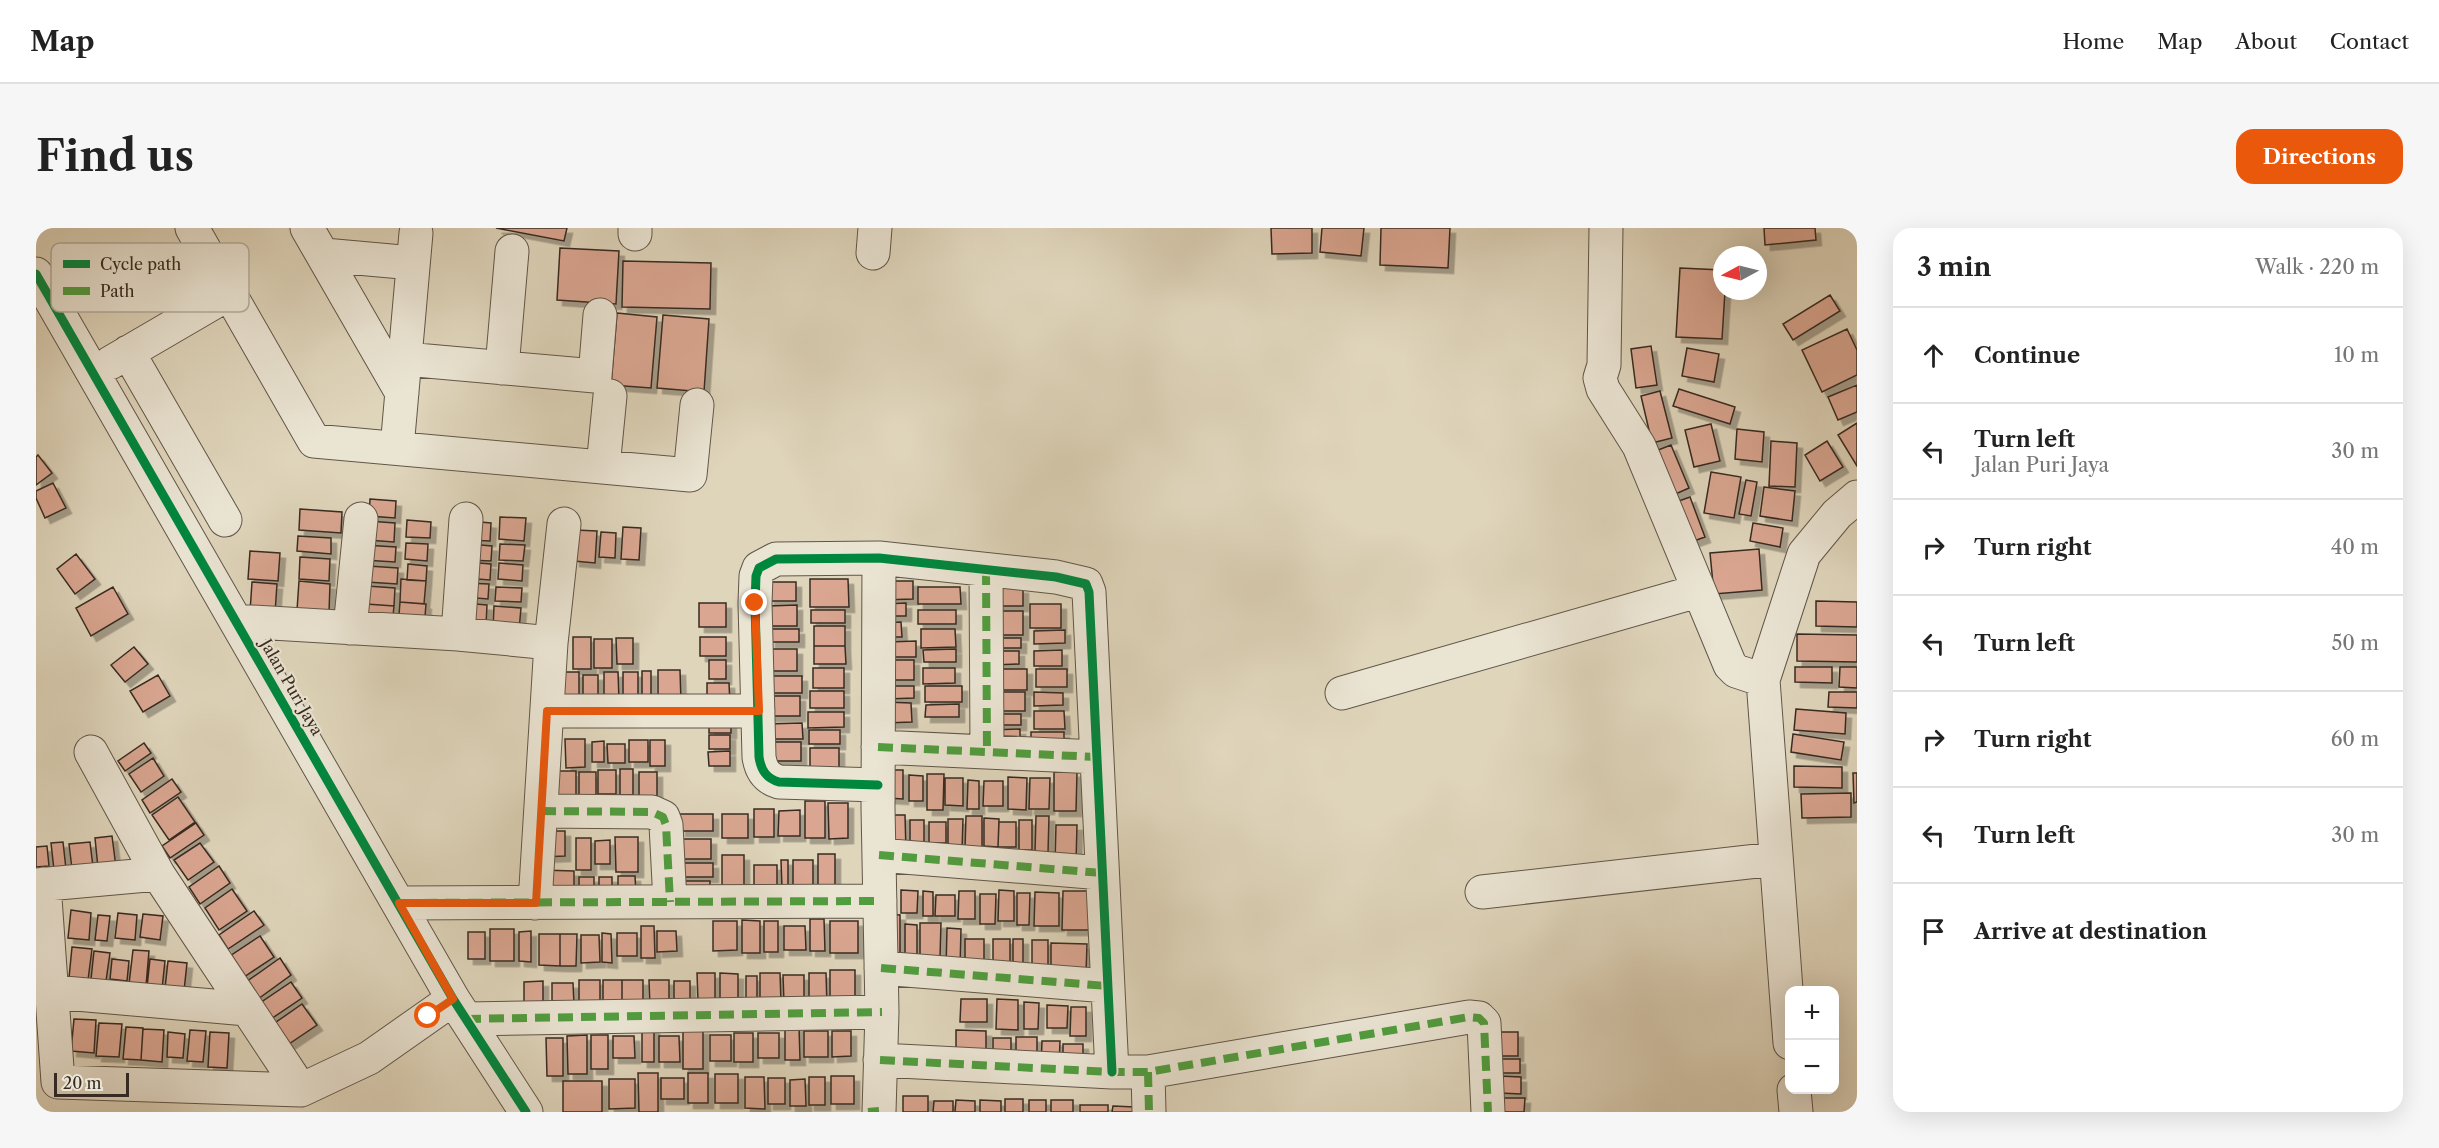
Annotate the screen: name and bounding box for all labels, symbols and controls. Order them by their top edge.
text: Map [30,24,94,58]
text: Home [2063,29,2124,54]
text: Map [2157,29,2202,54]
text: About [2235,29,2297,54]
text: Contact [2330,29,2409,54]
button: Directions [2236,129,2403,184]
text: Find us [36,130,194,182]
legend [51,243,249,312]
north arrow [1713,246,1767,300]
text: 3 min [1917,251,1991,283]
text: Cycle path [100,254,181,274]
text: Walk · 220 m [2255,255,2379,279]
text: Path [100,281,134,301]
icon: ahead [1917,339,1950,372]
text: Continue [1974,342,2080,369]
text: 10 m [2334,343,2379,367]
text: Turn left [1974,426,2075,453]
icon: left [1917,435,1950,468]
text: 30 m [2331,439,2379,463]
text: Jalan Puri Jaya [1974,453,2109,477]
icon: right [1917,531,1950,564]
text: Turn right [1974,534,2092,561]
text: 40 m [2331,535,2379,559]
route end [741,589,767,615]
icon: left [1917,627,1950,660]
text: Turn left [1974,630,2075,657]
text: 50 m [2332,631,2379,655]
street label: Jalan Puri Jaya [255,633,328,739]
icon: right [1917,723,1950,756]
text: Turn right [1974,726,2092,753]
text: 60 m [2331,727,2379,751]
icon: left [1917,819,1950,852]
text: Turn left [1974,822,2075,849]
text: 30 m [2331,823,2379,847]
icon: arrive [1917,915,1950,948]
text: Arrive at destination [1974,918,2207,945]
map controls [1785,986,1839,1094]
button: + [1785,986,1839,1040]
route start [414,1002,440,1028]
button: − [1785,1040,1839,1094]
scale bar [54,1070,129,1098]
text: 20 m [63,1073,102,1093]

